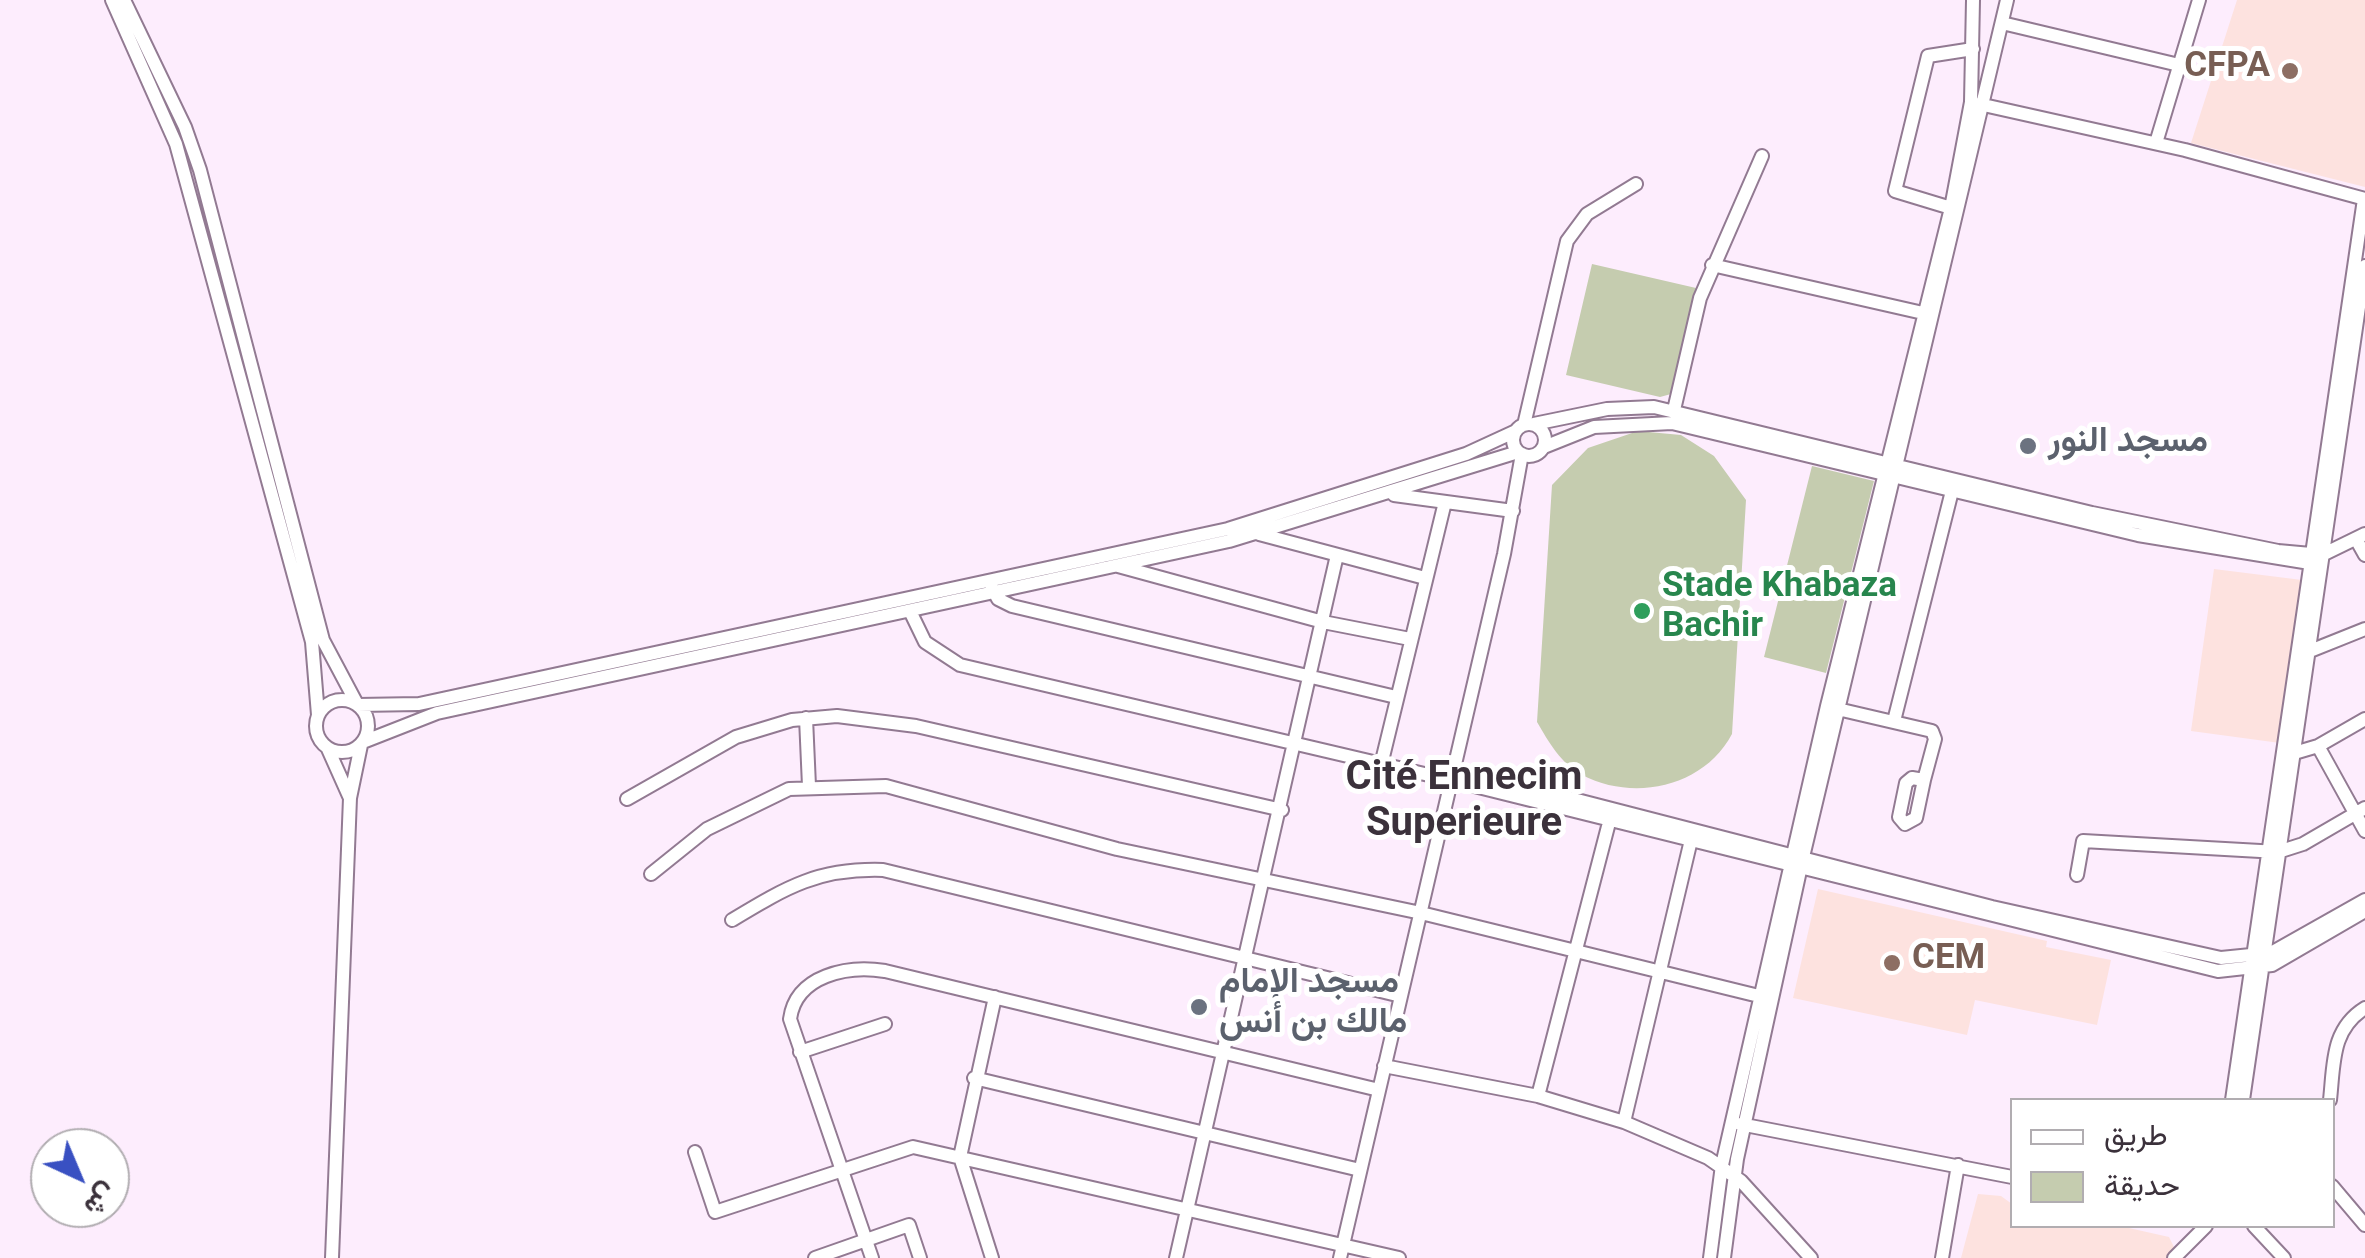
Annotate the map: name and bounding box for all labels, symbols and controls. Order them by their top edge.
place label: CFPA [2184,50,2270,92]
marker: CFPA [2279,60,2301,82]
place label: مسجد النور [2048,425,2208,467]
marker: مسجد النور [2017,435,2039,457]
place label: Stade Khabaza Bachir [1662,570,1897,652]
marker: Stade Khabaza Bachir [1631,600,1653,622]
district label: Cité Ennecim Superieure [1346,759,1582,853]
place label: CEM [1912,942,1985,984]
marker: CEM [1881,952,1903,974]
place label: مسجد الإمام مالك بن أنس [1219,966,1407,1048]
marker: مسجد الإمام مالك بن أنس [1188,996,1210,1018]
legend [2010,1098,2335,1228]
text: طريق [2104,1114,2168,1161]
north arrow [30,1128,130,1228]
text: حديقة [2104,1164,2180,1211]
text: ش [72,1171,127,1226]

